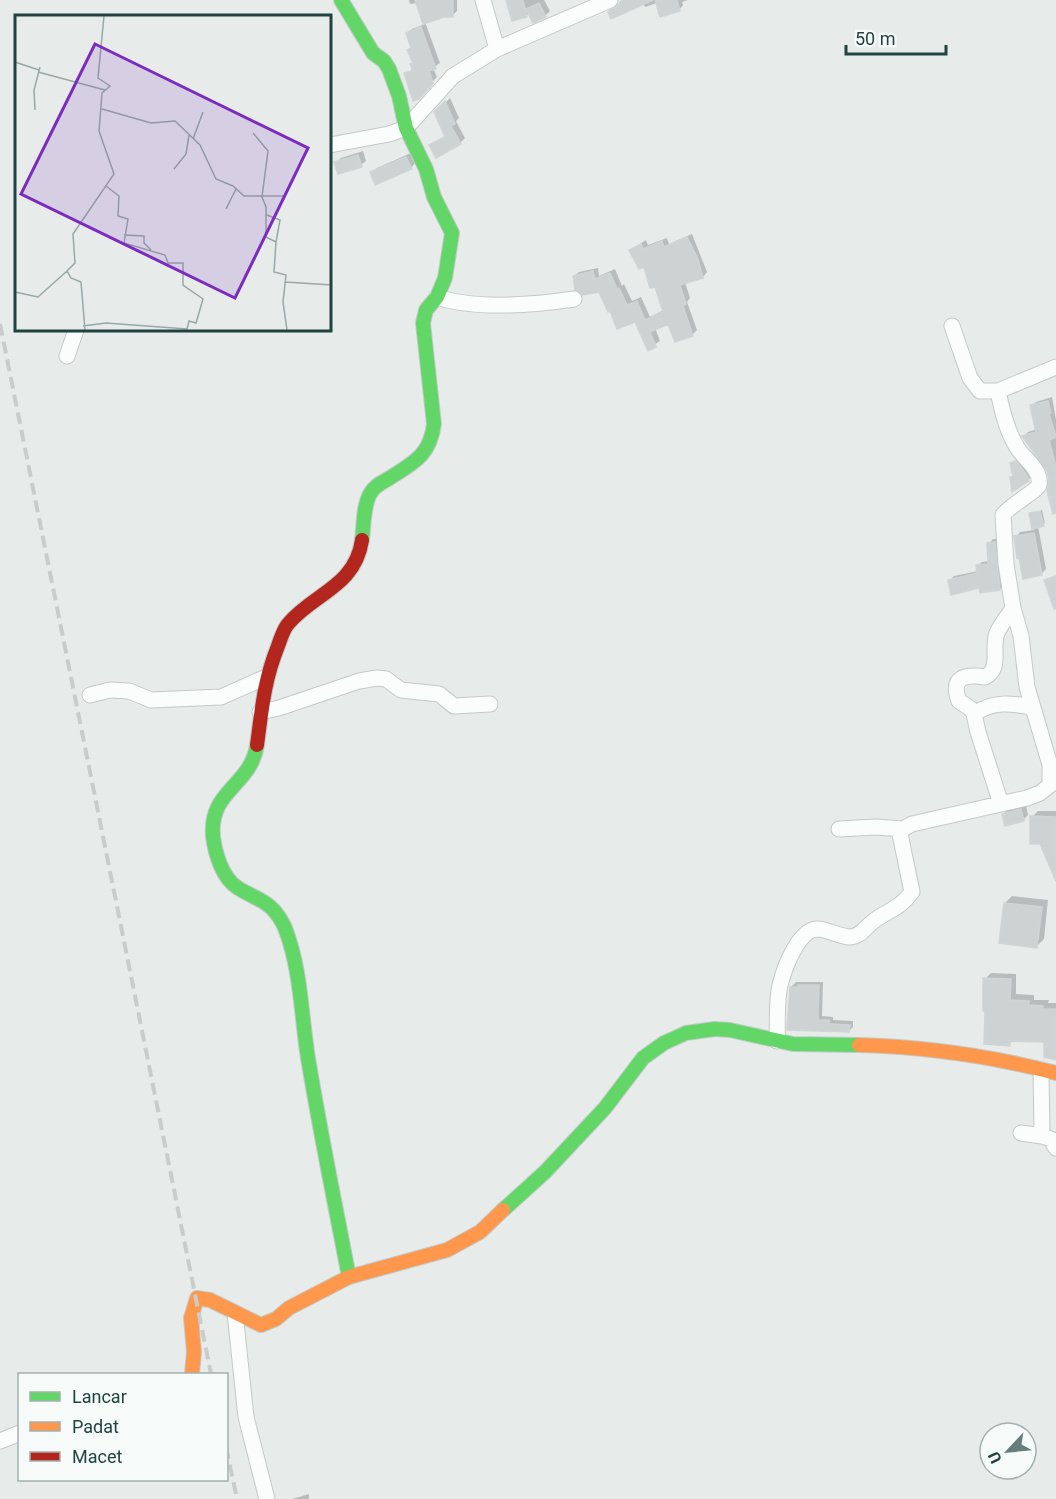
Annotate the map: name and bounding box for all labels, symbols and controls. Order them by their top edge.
inset map [15,15,332,332]
scale bar [846,18,946,56]
text: 50 m [855,28,895,49]
legend [18,1373,228,1481]
text: Lancar [72,1386,127,1407]
text: Padat [72,1416,119,1437]
north arrow [978,1421,1038,1481]
text: Macet [72,1446,122,1467]
text: U [984,1448,1006,1466]

